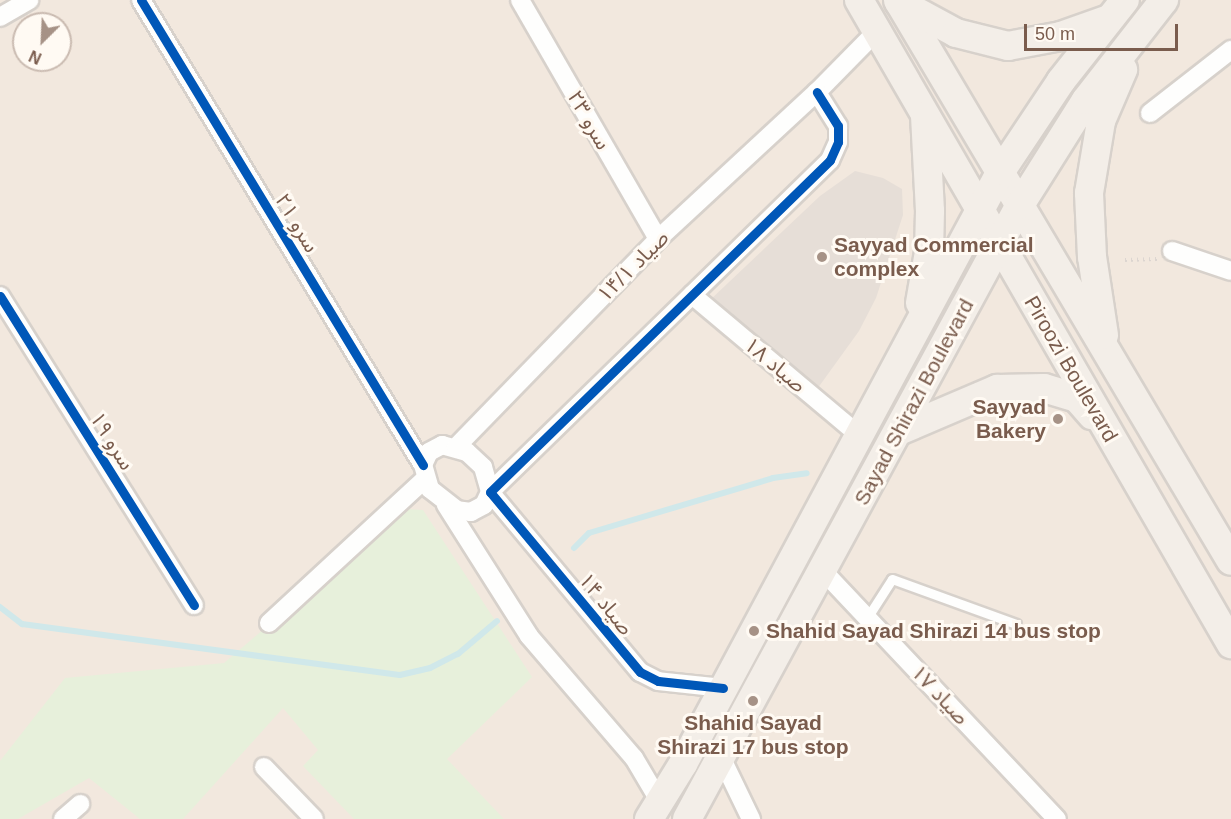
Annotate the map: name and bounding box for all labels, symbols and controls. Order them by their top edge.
north arrow [12,12,72,72]
scale bar [1027,12,1182,50]
text: 50 m [1035,24,1075,44]
text: N [27,47,44,67]
street label: سرو ۲۳ [562,86,616,154]
street label: سرو ۲۱ [270,189,324,257]
street label: صیاد ۱۴/۱ [592,225,674,307]
place label: Sayyad Commercial complex [834,232,1034,282]
marker: Sayyad Commercial complex [815,250,829,264]
street label: Piroozi Boulevard [1019,291,1123,447]
street label: Sayad Shirazi Boulevard [849,295,979,509]
street label: صیاد ۱۸ [739,332,811,398]
place label: Sayyad Bakery [972,394,1046,444]
street label: سرو ۱۹ [84,407,140,475]
marker: Sayyad Bakery [1051,412,1065,426]
street label: صیاد ۱۴ [573,568,639,640]
place label: Shahid Sayad Shirazi 14 bus stop [766,618,1101,644]
marker: Shahid Sayad Shirazi 14 bus stop [747,624,761,638]
street label: صیاد ۱۷ [906,660,974,730]
marker: Shahid Sayad Shirazi 17 bus stop [746,694,760,708]
place label: Shahid Sayad Shirazi 17 bus stop [657,710,849,760]

